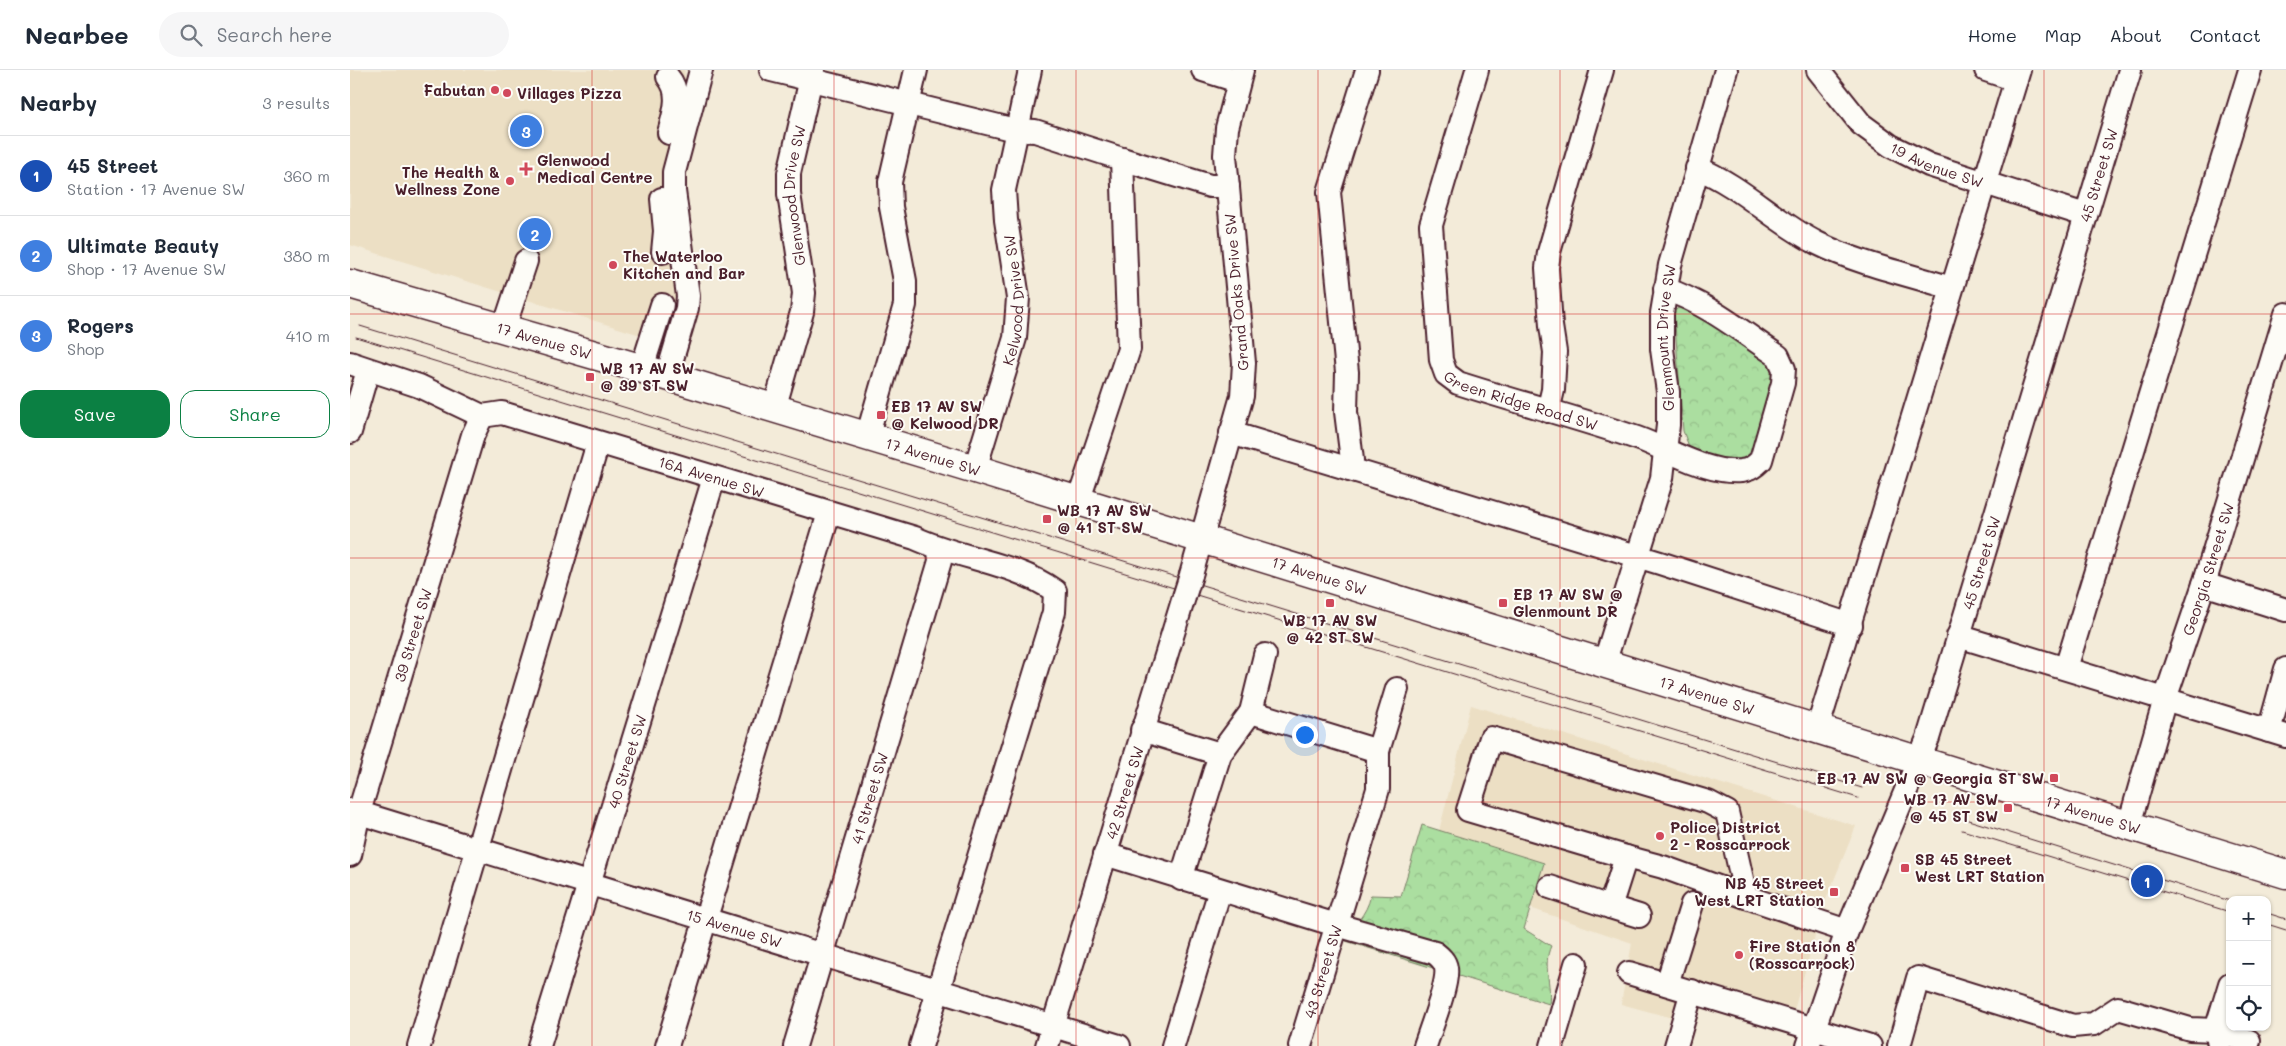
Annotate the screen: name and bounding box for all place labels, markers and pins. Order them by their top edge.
place label: Fabutan [424,80,485,100]
place label: Villages Pizza [517,83,622,103]
marker: Fabutan [489,84,501,96]
marker: Villages Pizza [501,87,513,99]
pin: 3 [510,112,542,150]
place label: Glenwood Medical Centre [537,150,652,187]
place label: The Health & Wellness Zone [395,162,500,199]
marker: Glenwood Medical Centre [519,162,533,176]
marker: The Health & Wellness Zone [504,175,516,187]
pin: 2 [519,215,551,253]
place label: The Waterloo Kitchen and Bar [623,246,745,283]
marker: The Waterloo Kitchen and Bar [607,259,619,271]
place label: WB 17 AV SW @ 39 ST SW [600,358,695,395]
marker: WB 17 AV SW @ 39 ST SW [584,371,596,383]
place label: EB 17 AV SW @ Kelwood DR [891,396,999,433]
marker: EB 17 AV SW @ Kelwood DR [875,409,887,421]
place label: WB 17 AV SW @ 41 ST SW [1057,500,1152,537]
marker: WB 17 AV SW @ 41 ST SW [1041,513,1053,525]
place label: EB 17 AV SW @ Glenmount DR [1513,584,1623,621]
marker: WB 17 AV SW @ 42 ST SW [1324,597,1336,609]
marker: EB 17 AV SW @ Glenmount DR [1497,597,1509,609]
place label: WB 17 AV SW @ 42 ST SW [1283,610,1377,647]
place label: EB 17 AV SW @ Georgia ST SW [1817,768,2044,788]
marker: EB 17 AV SW @ Georgia ST SW [2048,772,2060,784]
place label: WB 17 AV SW @ 45 ST SW [1904,789,1998,826]
marker: WB 17 AV SW @ 45 ST SW [2002,802,2014,814]
place label: Police District 2 - Rosscarrock [1670,817,1790,854]
marker: Police District 2 - Rosscarrock [1654,830,1666,842]
place label: SB 45 Street West LRT Station [1915,849,2044,886]
marker: SB 45 Street West LRT Station [1899,862,1911,874]
pin: 1 [2131,862,2163,900]
place label: NB 45 Street West LRT Station [1695,873,1824,910]
marker: NB 45 Street West LRT Station [1828,886,1840,898]
place label: Fire Station 8 (Rosscarrock) [1749,936,1855,973]
marker: Fire Station 8 (Rosscarrock) [1733,949,1745,961]

